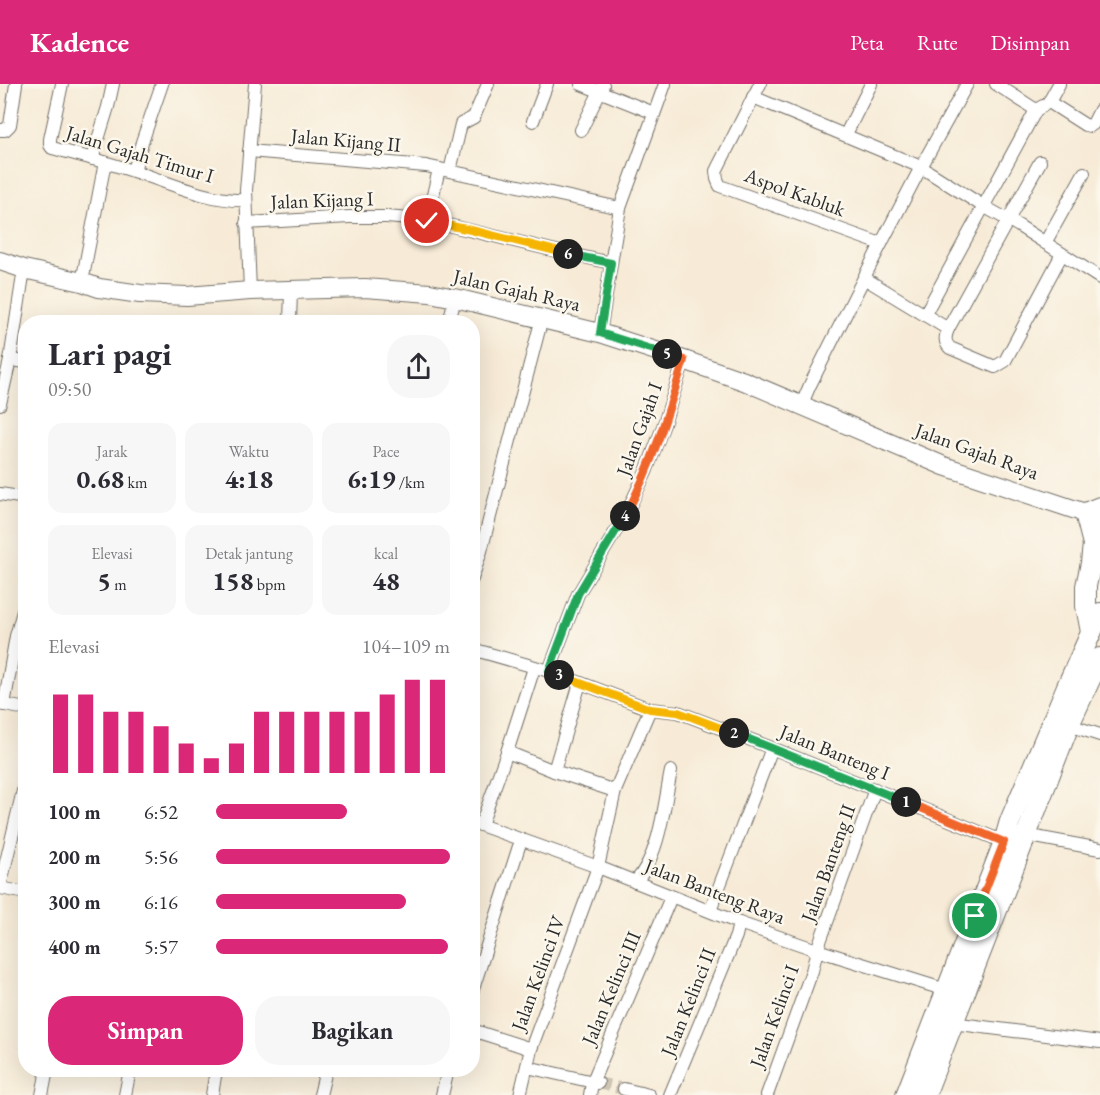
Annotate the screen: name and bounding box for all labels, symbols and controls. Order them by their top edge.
text: Kadence [30,24,129,60]
text: Peta [850,29,884,56]
text: Rute [917,29,958,56]
text: Disimpan [991,29,1070,56]
street label: Jalan Gajah Timur I [61,119,217,189]
street label: Jalan Kijang II [288,122,402,158]
street label: Aspol Kabluk [740,161,850,222]
street label: Jalan Kijang I [268,185,374,215]
pin [401,195,452,246]
icon: check [410,204,443,237]
pin: 6 [553,239,583,269]
text: 6 [564,243,572,264]
street label: Jalan Gajah Raya [449,262,583,317]
text: Lari pagi [48,332,172,375]
button: share [387,335,450,398]
pin: 5 [652,339,682,369]
text: 5 [663,343,671,364]
text: 09:50 [48,376,91,402]
street label: Jalan Gajah I [609,378,668,481]
street label: Jalan Gajah Raya [910,416,1042,485]
text: Jarak [96,441,128,462]
text: Waktu [229,441,269,462]
text: Pace [373,441,399,462]
text: 0.68 [77,462,124,496]
text: 4:18 [225,462,273,496]
text: 6:19 [347,462,396,496]
text: km [124,472,147,493]
text: /km [396,472,425,493]
pin: 4 [610,501,640,531]
text: 4 [621,505,629,526]
text: Elevasi [91,543,133,564]
text: Detak jantung [205,543,293,564]
text: kcal [374,543,398,564]
text: 5 [97,564,111,598]
text: 158 [212,564,254,598]
text: 48 [372,564,400,598]
text: m [111,574,127,595]
text: bpm [254,574,286,595]
text: Elevasi [48,633,100,659]
text: 104–109 m [362,633,450,659]
pin: 3 [544,660,574,690]
text: 3 [555,664,563,685]
street label: Jalan Banteng I [774,717,894,786]
pin: 2 [719,718,749,748]
text: 2 [730,722,738,743]
pin: 1 [891,787,921,817]
text: 1 [902,791,910,812]
text: 100 m [48,799,101,825]
text: 6:52 [144,799,178,825]
street label: Jalan Banteng II [794,800,861,927]
text: 200 m [48,844,101,870]
text: 5:56 [144,844,178,870]
street label: Jalan Banteng Raya [639,852,789,930]
text: 300 m [48,889,101,915]
text: 6:16 [144,889,178,915]
pin [949,890,1000,941]
icon: arrive [958,899,991,932]
street label: Jalan Kelinci IV [504,911,571,1036]
street label: Jalan Kelinci III [575,927,647,1051]
text: 400 m [48,934,101,960]
text: 5:57 [144,934,178,960]
street label: Jalan Kelinci II [654,944,722,1062]
street label: Jalan Kelinci I [743,961,805,1073]
button: Simpan [48,996,243,1065]
button: Bagikan [255,996,450,1065]

